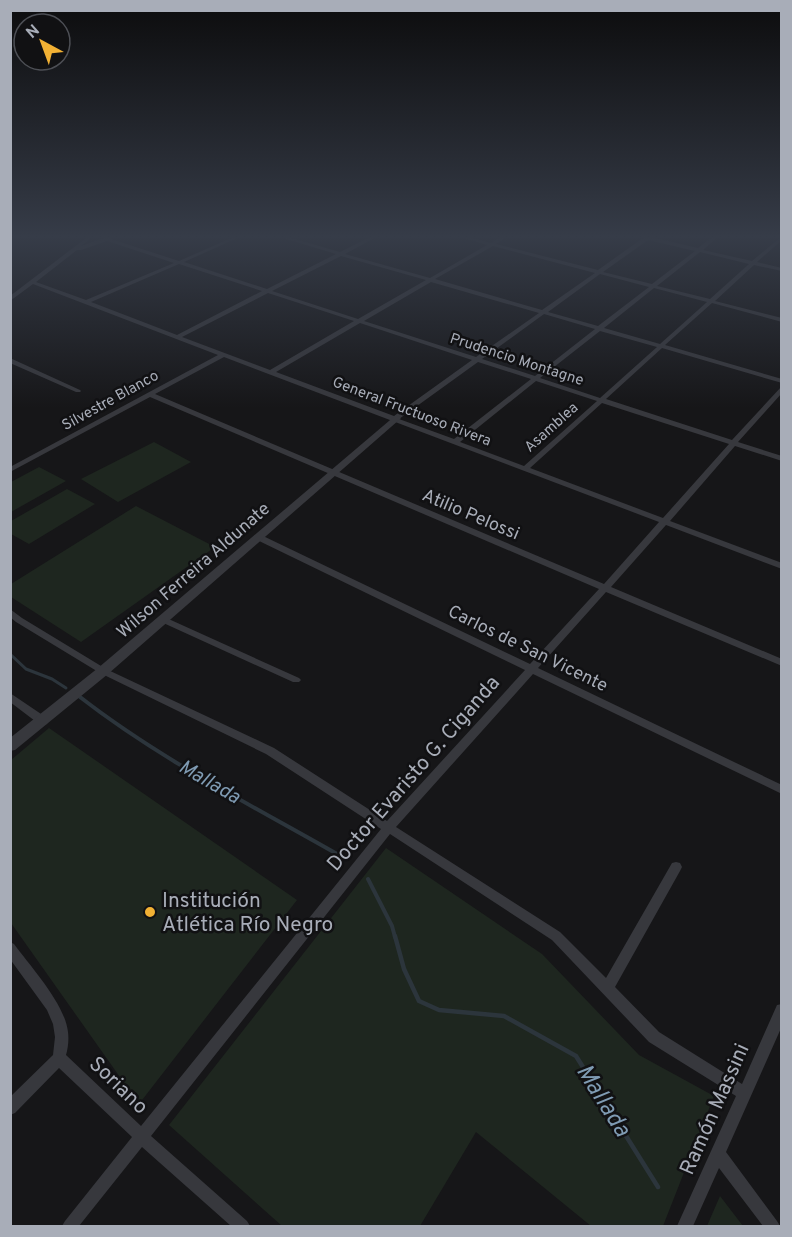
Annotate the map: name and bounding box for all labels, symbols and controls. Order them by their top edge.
north arrow [12,12,72,72]
text: N [23,21,44,44]
street label: Prudencio Montagne [447,330,586,391]
street label: Silvestre Blanco [59,367,162,436]
street label: General Fructuoso Rivera [329,373,494,452]
street label: Asamblea [521,399,583,457]
street label: Atilio Pelossi [418,485,523,546]
street label: Wilson Ferreira Aldunate [113,498,275,644]
street label: Carlos de San Vicente [444,601,611,698]
street label: Doctor Evaristo G. Ciganda [322,671,507,877]
water label: Mallada [174,755,245,811]
place label: Institución Atlética Río Negro [162,888,333,939]
marker: Institución Atlética Río Negro [143,905,157,919]
street label: Ramón Massini [674,1040,756,1180]
street label: Soriano [83,1051,153,1121]
water label: Mallada [568,1059,637,1144]

